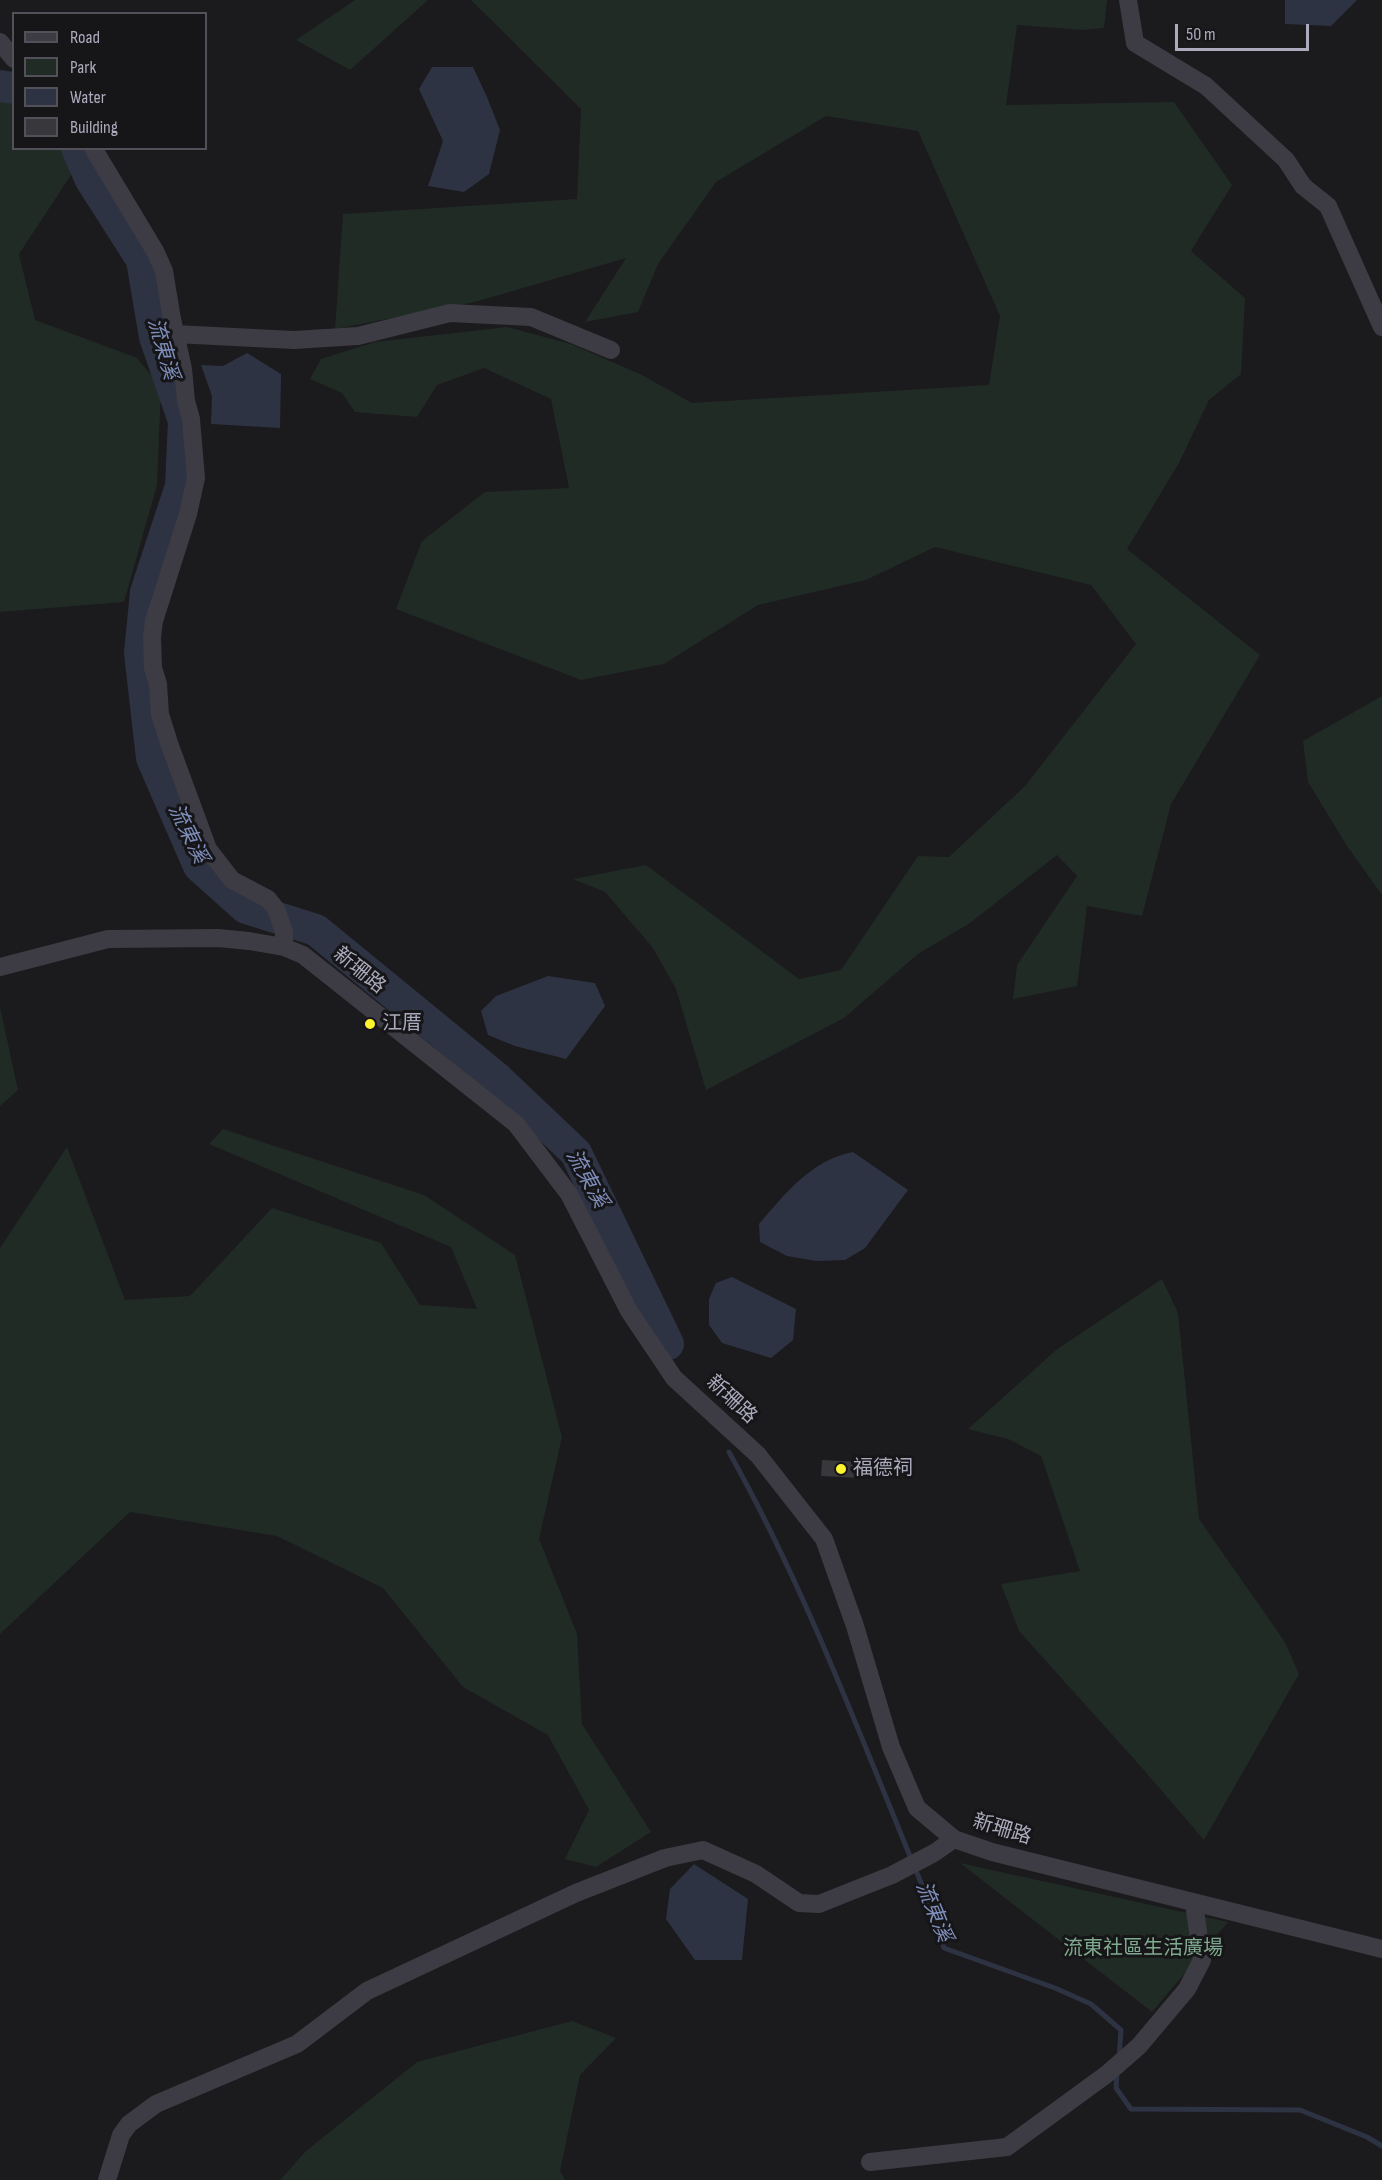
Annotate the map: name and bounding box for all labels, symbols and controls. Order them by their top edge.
legend [12,12,207,150]
scale bar [1178,12,1312,50]
text: 50 m [1186,24,1216,45]
text: Road [70,27,100,48]
text: Park [70,57,96,78]
text: Water [70,87,106,108]
text: Building [70,117,118,138]
water label: 流東溪 [141,315,183,383]
water label: 流東溪 [162,800,212,868]
street label: 新珊路 [328,943,390,999]
place label: 江厝 [382,1012,422,1036]
marker: 江厝 [363,1017,377,1031]
water label: 流東溪 [560,1145,612,1213]
street label: 新珊路 [701,1371,761,1429]
place label: 福德祠 [853,1457,913,1481]
marker: 福德祠 [834,1462,848,1476]
street label: 新珊路 [970,1810,1034,1850]
water label: 流東溪 [910,1878,956,1946]
park label: 流東社區生活廣場 [1063,1937,1223,1961]

